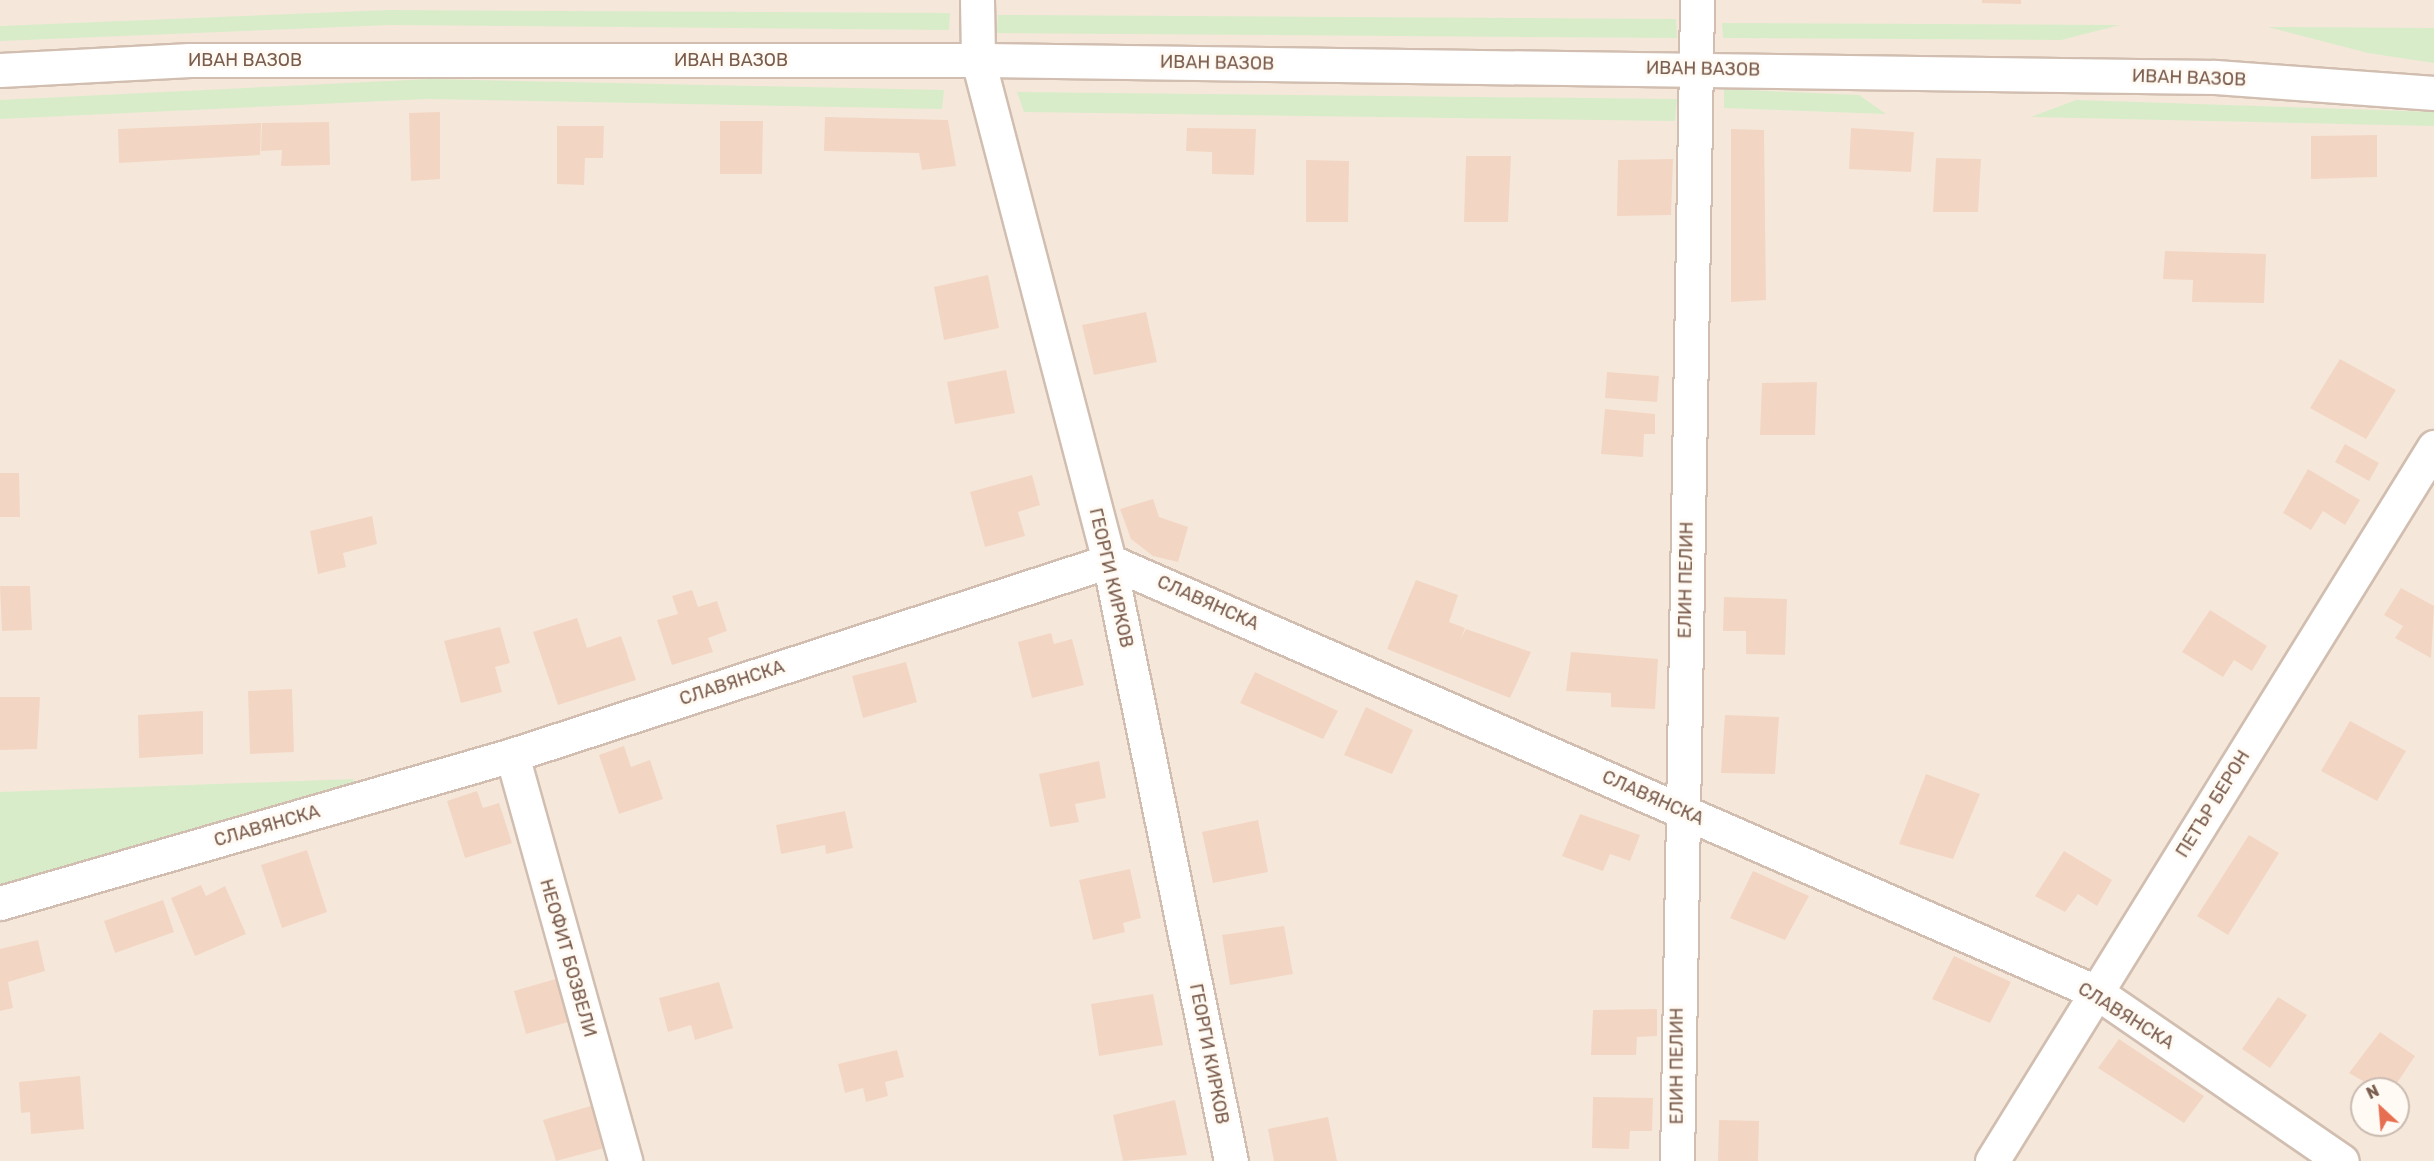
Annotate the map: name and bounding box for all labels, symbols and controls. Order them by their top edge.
street label: ИВАН ВАЗОВ [188,49,302,71]
street label: ИВАН ВАЗОВ [674,49,788,71]
street label: ИВАН ВАЗОВ [1160,51,1274,75]
street label: ИВАН ВАЗОВ [1646,57,1760,81]
street label: ИВАН ВАЗОВ [2132,65,2246,91]
street label: ГЕОРГИ КИРКОВ [1084,506,1138,650]
street label: ЕЛИН ПЕЛИН [1674,521,1698,639]
street label: СЛАВЯНСКА [1154,571,1262,635]
street label: СЛАВЯНСКА [677,656,787,710]
street label: ПЕТЪР БЕРОН [2172,747,2254,861]
street label: СЛАВЯНСКА [1599,766,1707,830]
street label: СЛАВЯНСКА [212,801,322,851]
street label: НЕОФИТ БОЗВЕЛИ [535,877,601,1039]
street label: СЛАВЯНСКА [2074,978,2178,1054]
street label: ГЕОРГИ КИРКОВ [1185,982,1233,1126]
street label: ЕЛИН ПЕЛИН [1666,1008,1688,1124]
north arrow [2350,1077,2410,1137]
text: N [2363,1081,2382,1103]

